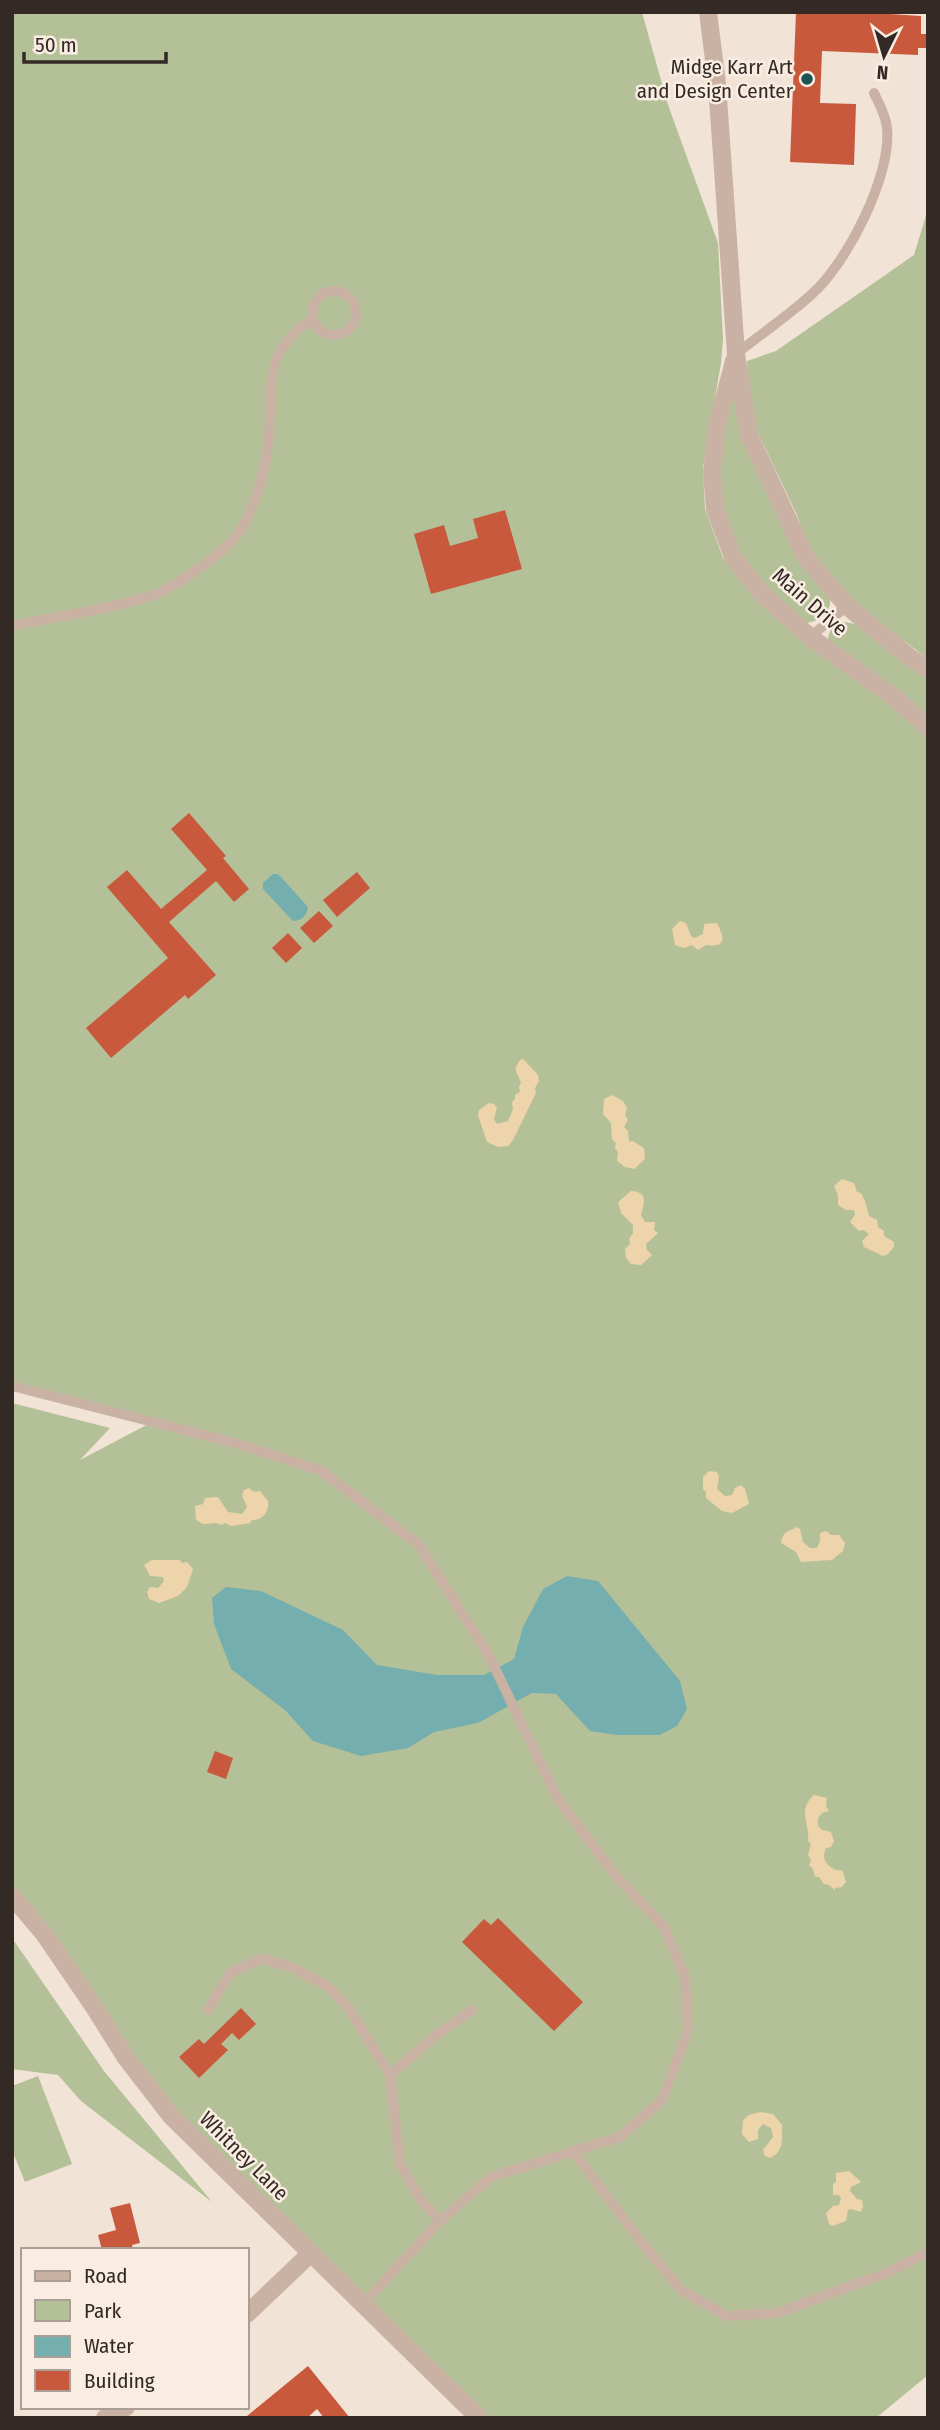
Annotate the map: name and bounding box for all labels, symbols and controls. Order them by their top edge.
scale bar [24,21,166,65]
north arrow [849,21,919,91]
text: 50 m [35,32,77,58]
place label: Midge Karr Art and Design Center [637,54,794,104]
text: N [876,60,889,84]
marker: Midge Karr Art and Design Center [799,71,815,87]
street label: Main Drive [767,562,853,642]
street label: Whitney Lane [194,2106,294,2206]
legend [21,2248,248,2409]
text: Road [84,2263,128,2289]
text: Park [84,2298,122,2324]
text: Water [84,2333,134,2359]
text: Building [84,2368,155,2394]

